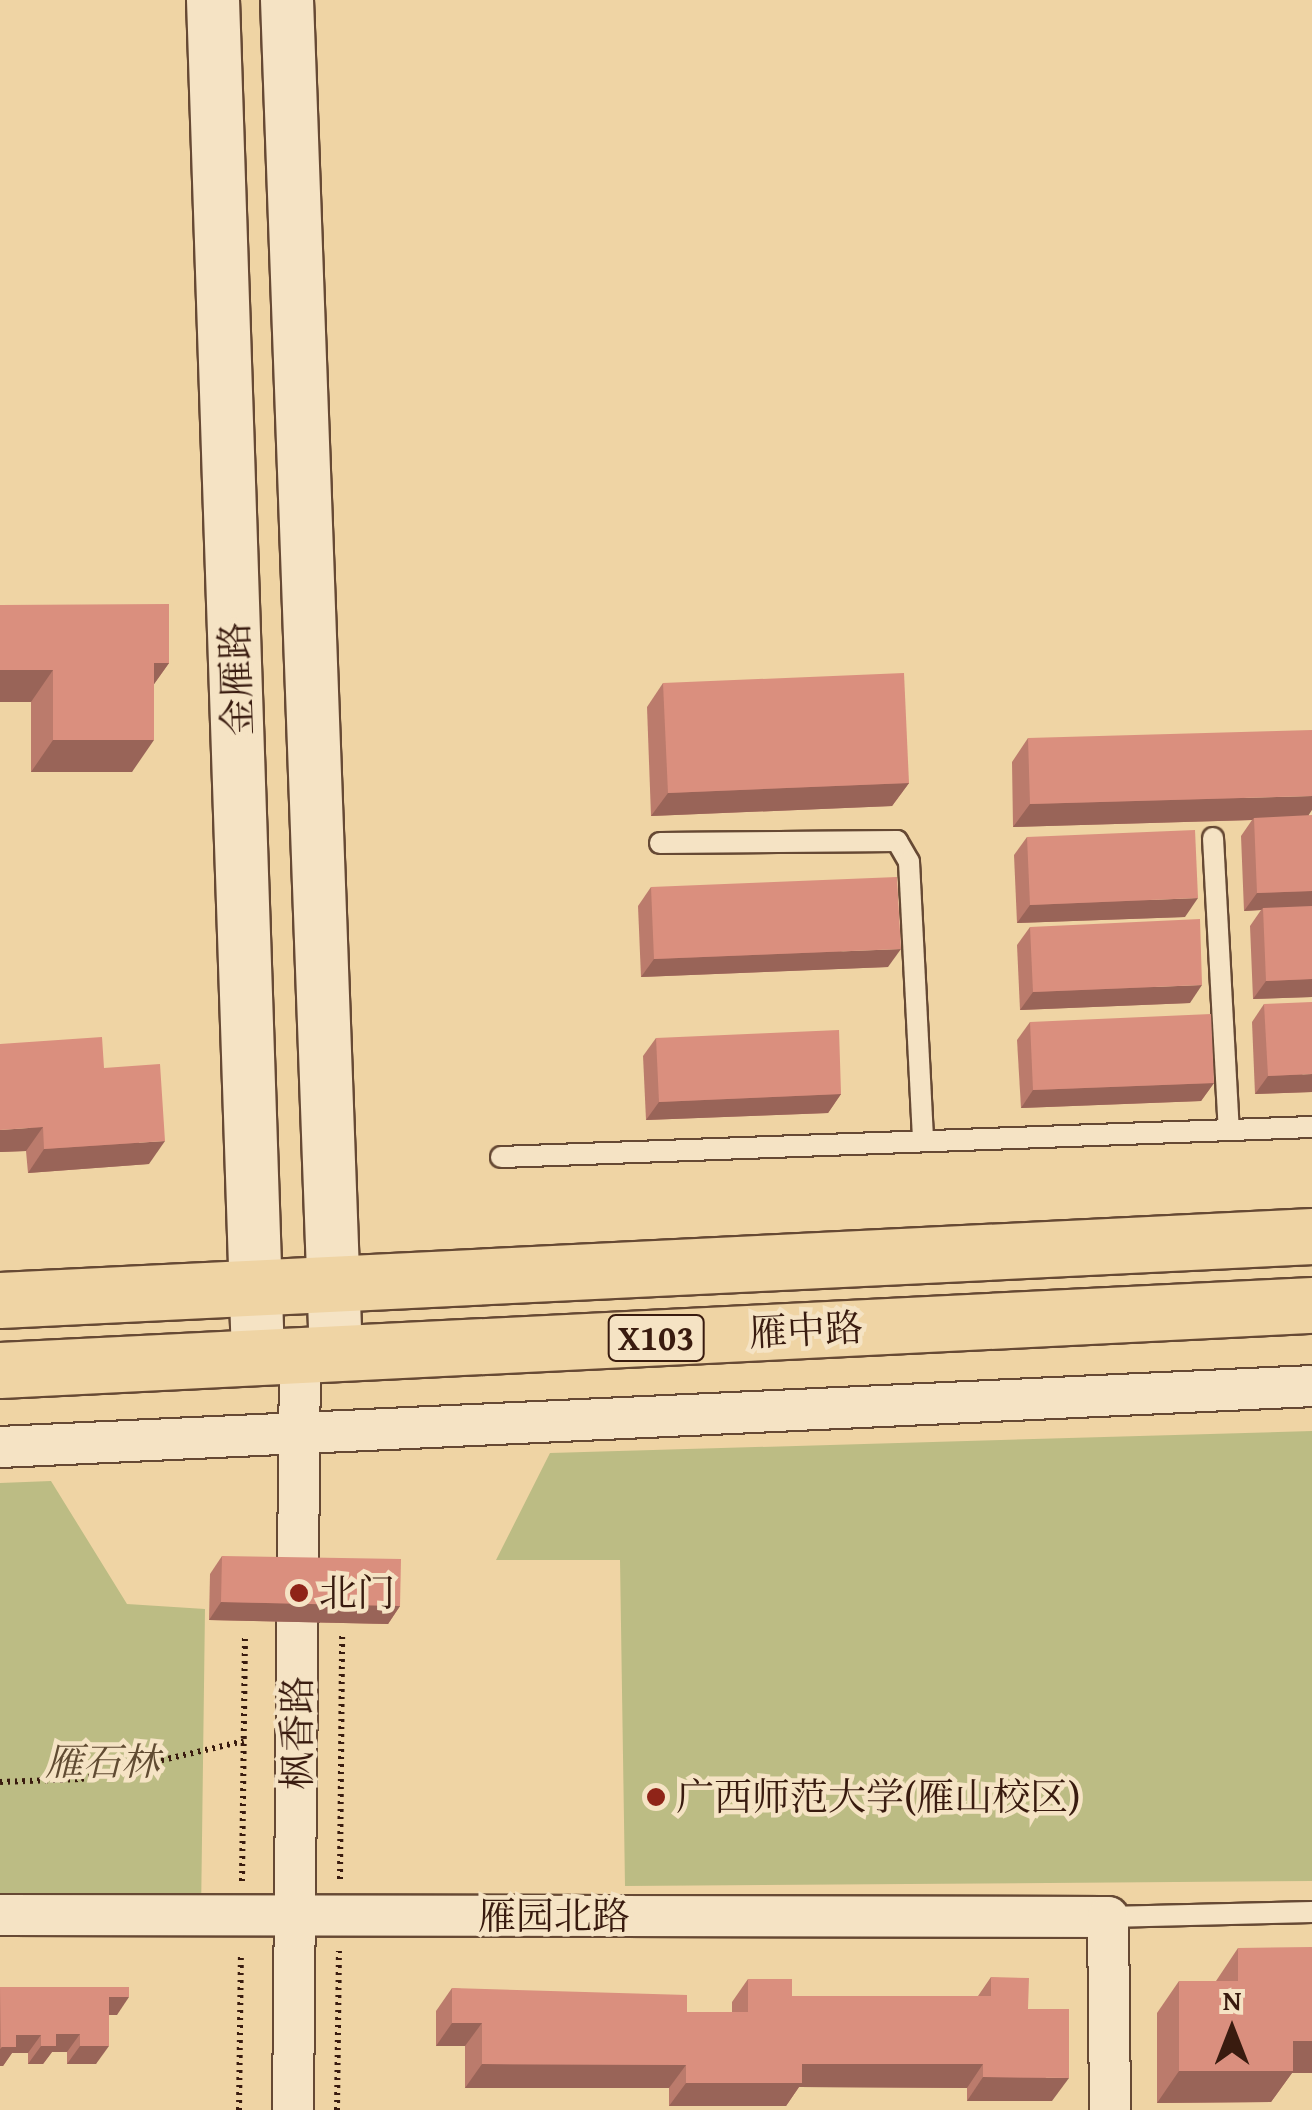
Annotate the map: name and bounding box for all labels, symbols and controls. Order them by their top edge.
street label: 金雁路 [211,621,261,737]
street label: 雁中路 [748,1304,864,1356]
road number: X103 [606,1308,706,1368]
place label: 北门 [319,1570,395,1616]
marker: 北门 [288,1582,310,1604]
street label: 枫香路 [274,1676,320,1790]
park label: 雁石林 [45,1739,159,1785]
place label: 广西师范大学(雁山校区) [676,1774,1080,1820]
marker: 广西师范大学(雁山校区) [645,1786,667,1808]
street label: 雁园北路 [478,1893,630,1939]
text: N [1223,1979,1241,2020]
north arrow [1182,1980,1282,2080]

